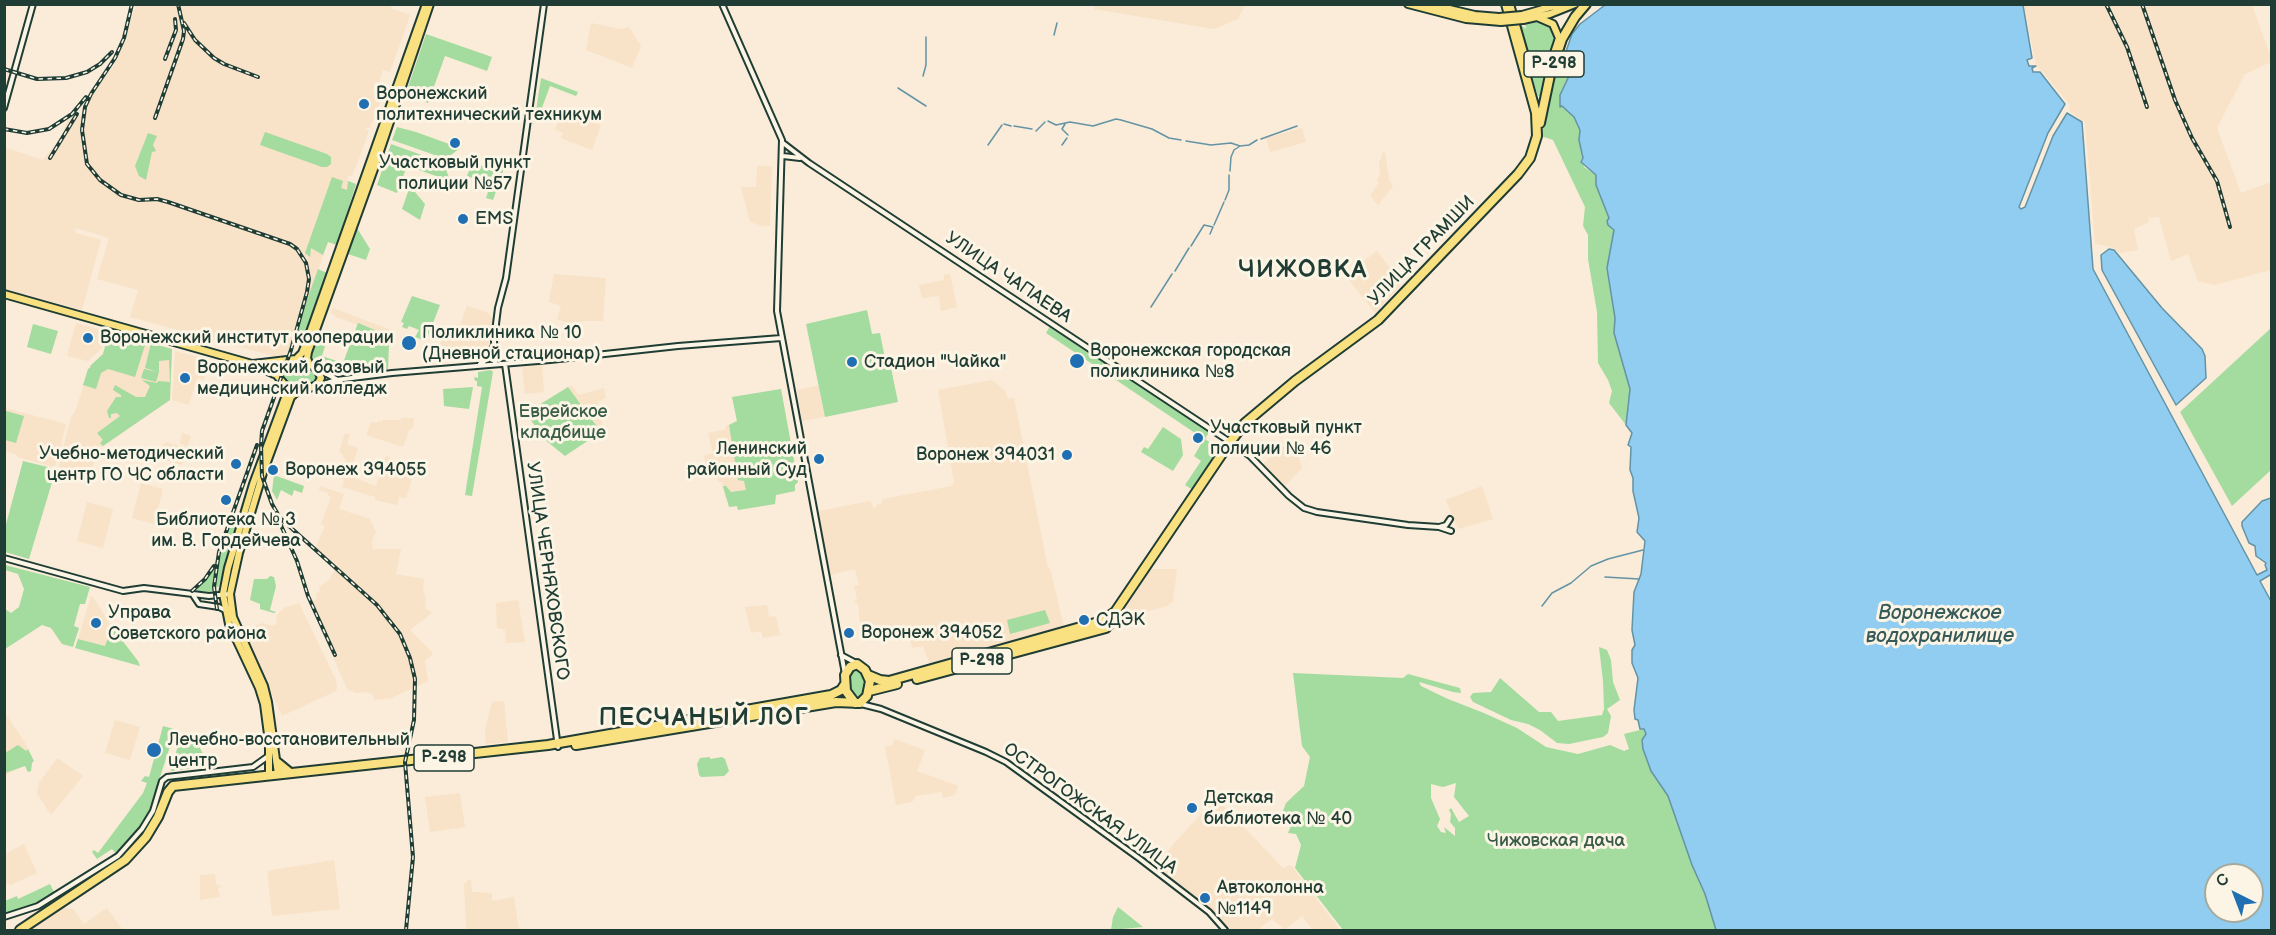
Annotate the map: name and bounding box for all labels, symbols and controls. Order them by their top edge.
road number: Р-298 [1524,51,1584,77]
place label: Воронежский политехнический техникум [376,83,602,125]
marker: Воронежский политехнический техникум [357,97,371,111]
marker: Участковый пункт полиции №57 [448,136,462,150]
place label: Участковый пункт полиции №57 [379,152,531,195]
street label: УЛИЦА ГРАМШИ [1364,192,1480,310]
place label: EMS [475,208,513,230]
marker: EMS [456,212,470,226]
street label: УЛИЦА ЧАПАЕВА [941,228,1075,328]
district label: ЧИЖОВКА [1238,257,1368,285]
place label: Поликлиника № 10 (Дневной стационар) [422,322,601,364]
place label: Воронежский институт кооперации [100,327,394,349]
marker: Воронежский институт кооперации [81,331,95,345]
marker: Поликлиника № 10 (Дневной стационар) [400,334,418,352]
place label: Воронежская городская поликлиника №8 [1090,340,1291,382]
place label: Стадион "Чайка" [864,351,1006,373]
marker: Воронежская городская поликлиника №8 [1068,352,1086,370]
marker: Стадион "Чайка" [845,355,859,369]
place label: Воронежский базовый медицинский колледж [197,357,387,400]
marker: Воронежский базовый медицинский колледж [178,371,192,385]
park label: Еврейское кладбище [518,401,608,444]
place label: Участковый пункт полиции № 46 [1210,417,1362,460]
marker: Участковый пункт полиции № 46 [1191,431,1205,445]
place label: Ленинский районный Суд [687,438,807,480]
place label: Учебно-методический центр ГО ЧС области [39,443,224,486]
place label: Воронеж 394031 [916,444,1055,466]
marker: Воронеж 394031 [1060,448,1074,462]
marker: Ленинский районный Суд [812,452,826,466]
marker: Учебно-методический центр ГО ЧС области [229,457,243,471]
place label: Воронеж 394055 [285,459,427,481]
street label: УЛИЦА ЧЕРНЯХОВСКОГО [521,460,573,682]
marker: Воронеж 394055 [266,463,280,477]
marker: Библиотека № 3 им. В. Гордейчева [219,493,233,507]
place label: Библиотека № 3 им. В. Гордейчева [151,509,301,552]
place label: Управа Советского района [108,602,267,644]
water label: Воронежское водохранилище [1866,602,2014,649]
place label: СДЭК [1096,609,1145,631]
marker: СДЭК [1077,613,1091,627]
marker: Управа Советского района [89,616,103,630]
place label: Воронеж 394052 [861,622,1003,644]
marker: Воронеж 394052 [842,626,856,640]
road number: Р-298 [952,648,1012,674]
district label: ПЕСЧАНЫЙ ЛОГ [599,705,809,733]
place label: Лечебно-восстановительный центр [168,729,410,771]
street label: ОСТРОГОЖСКАЯ УЛИЦА [999,739,1181,879]
marker: Лечебно-восстановительный центр [145,741,163,759]
road number: Р-298 [414,745,474,771]
place label: Детская библиотека № 40 [1204,787,1352,830]
marker: Детская библиотека № 40 [1185,801,1199,815]
park label: Чижовская дача [1487,830,1625,852]
north arrow [2204,863,2264,923]
text: С [2212,870,2233,892]
place label: Автоколонна №1149 [1217,877,1324,920]
marker: Автоколонна №1149 [1198,891,1212,905]

